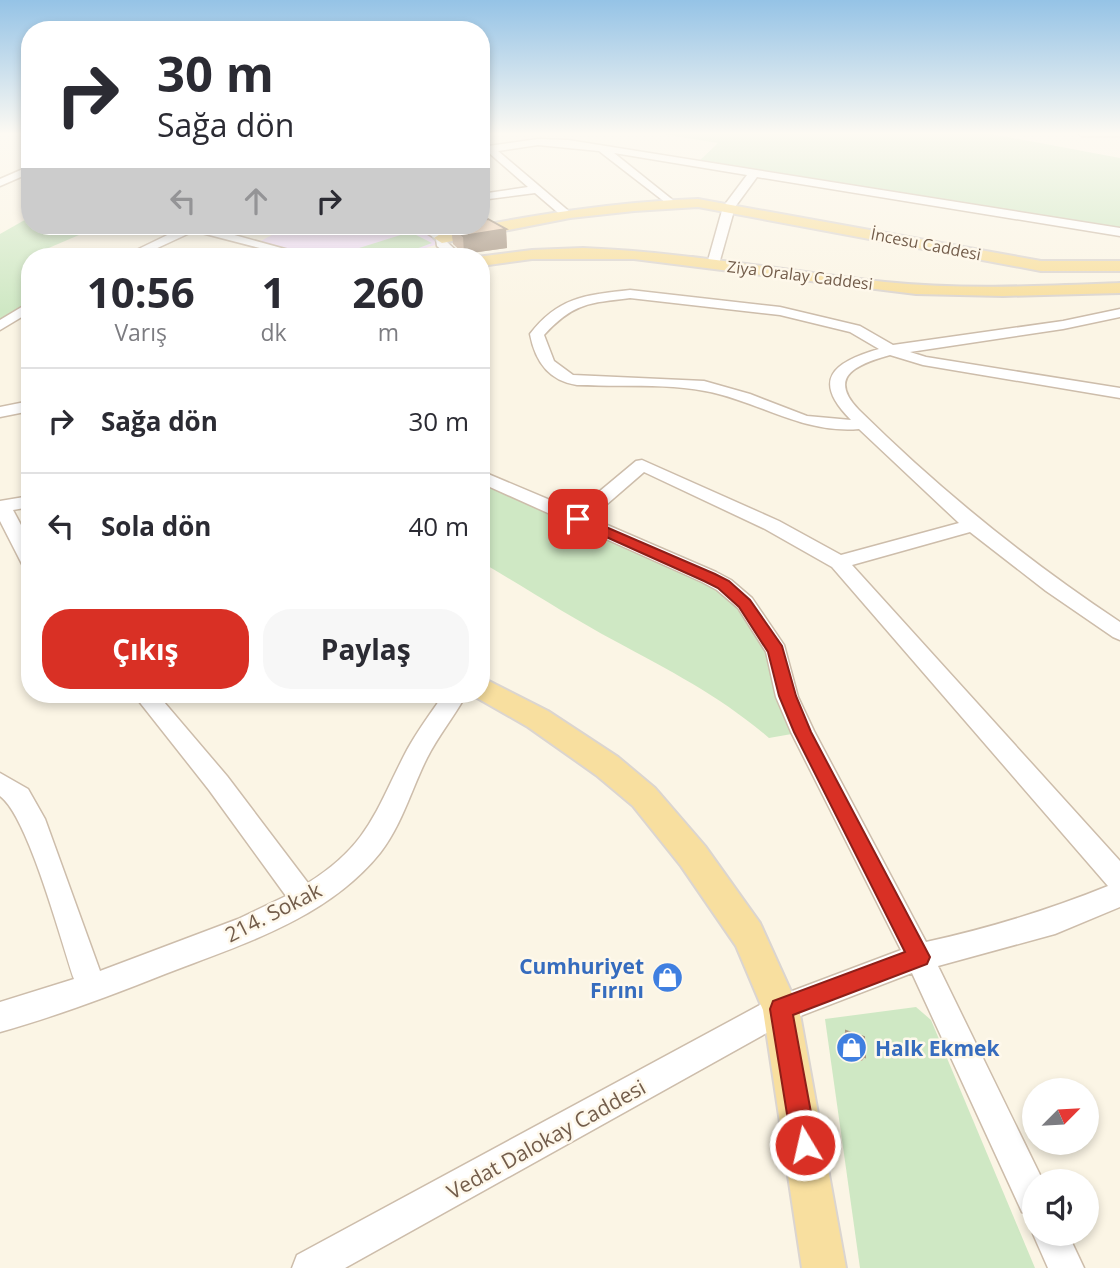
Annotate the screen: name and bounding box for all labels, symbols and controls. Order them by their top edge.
text: 30 m [157,40,274,106]
icon: right [42,49,133,140]
text: Sağa dön [157,103,294,146]
icon: left [164,182,202,220]
icon: ahead [237,182,275,220]
icon: right [310,182,348,220]
street label: İncesu Caddesi [869,223,983,265]
street label: Ziya Oralay Caddesi [726,255,874,295]
text: 10:56 [87,263,195,320]
text: 1 [261,263,286,320]
text: 260 [352,263,424,320]
text: Varış [114,316,167,348]
text: dk [260,316,287,348]
text: m [378,316,399,348]
icon: right [42,402,80,440]
text: Sağa dön [101,403,218,439]
text: 30 m [408,403,469,439]
pin [548,489,608,549]
icon: arrive [559,500,597,538]
icon: left [42,507,80,545]
text: Sola dön [101,508,211,544]
text: 40 m [408,508,469,544]
button: Çıkış [42,609,249,689]
button: Paylaş [263,609,469,689]
street label: 214. Sokak [220,876,326,948]
place label: Cumhuriyet Fırını [519,952,644,1004]
shop icon: Cumhuriyet Fırını [650,961,684,995]
shop icon: Halk Ekmek [835,1031,869,1065]
place label: Halk Ekmek [875,1034,1000,1062]
street label: Vedat Dalokay Caddesi [442,1073,650,1205]
north arrow [1022,1078,1099,1155]
map controls [1022,1078,1099,1246]
position arrow [768,1108,842,1182]
button: sound [1022,1169,1099,1246]

